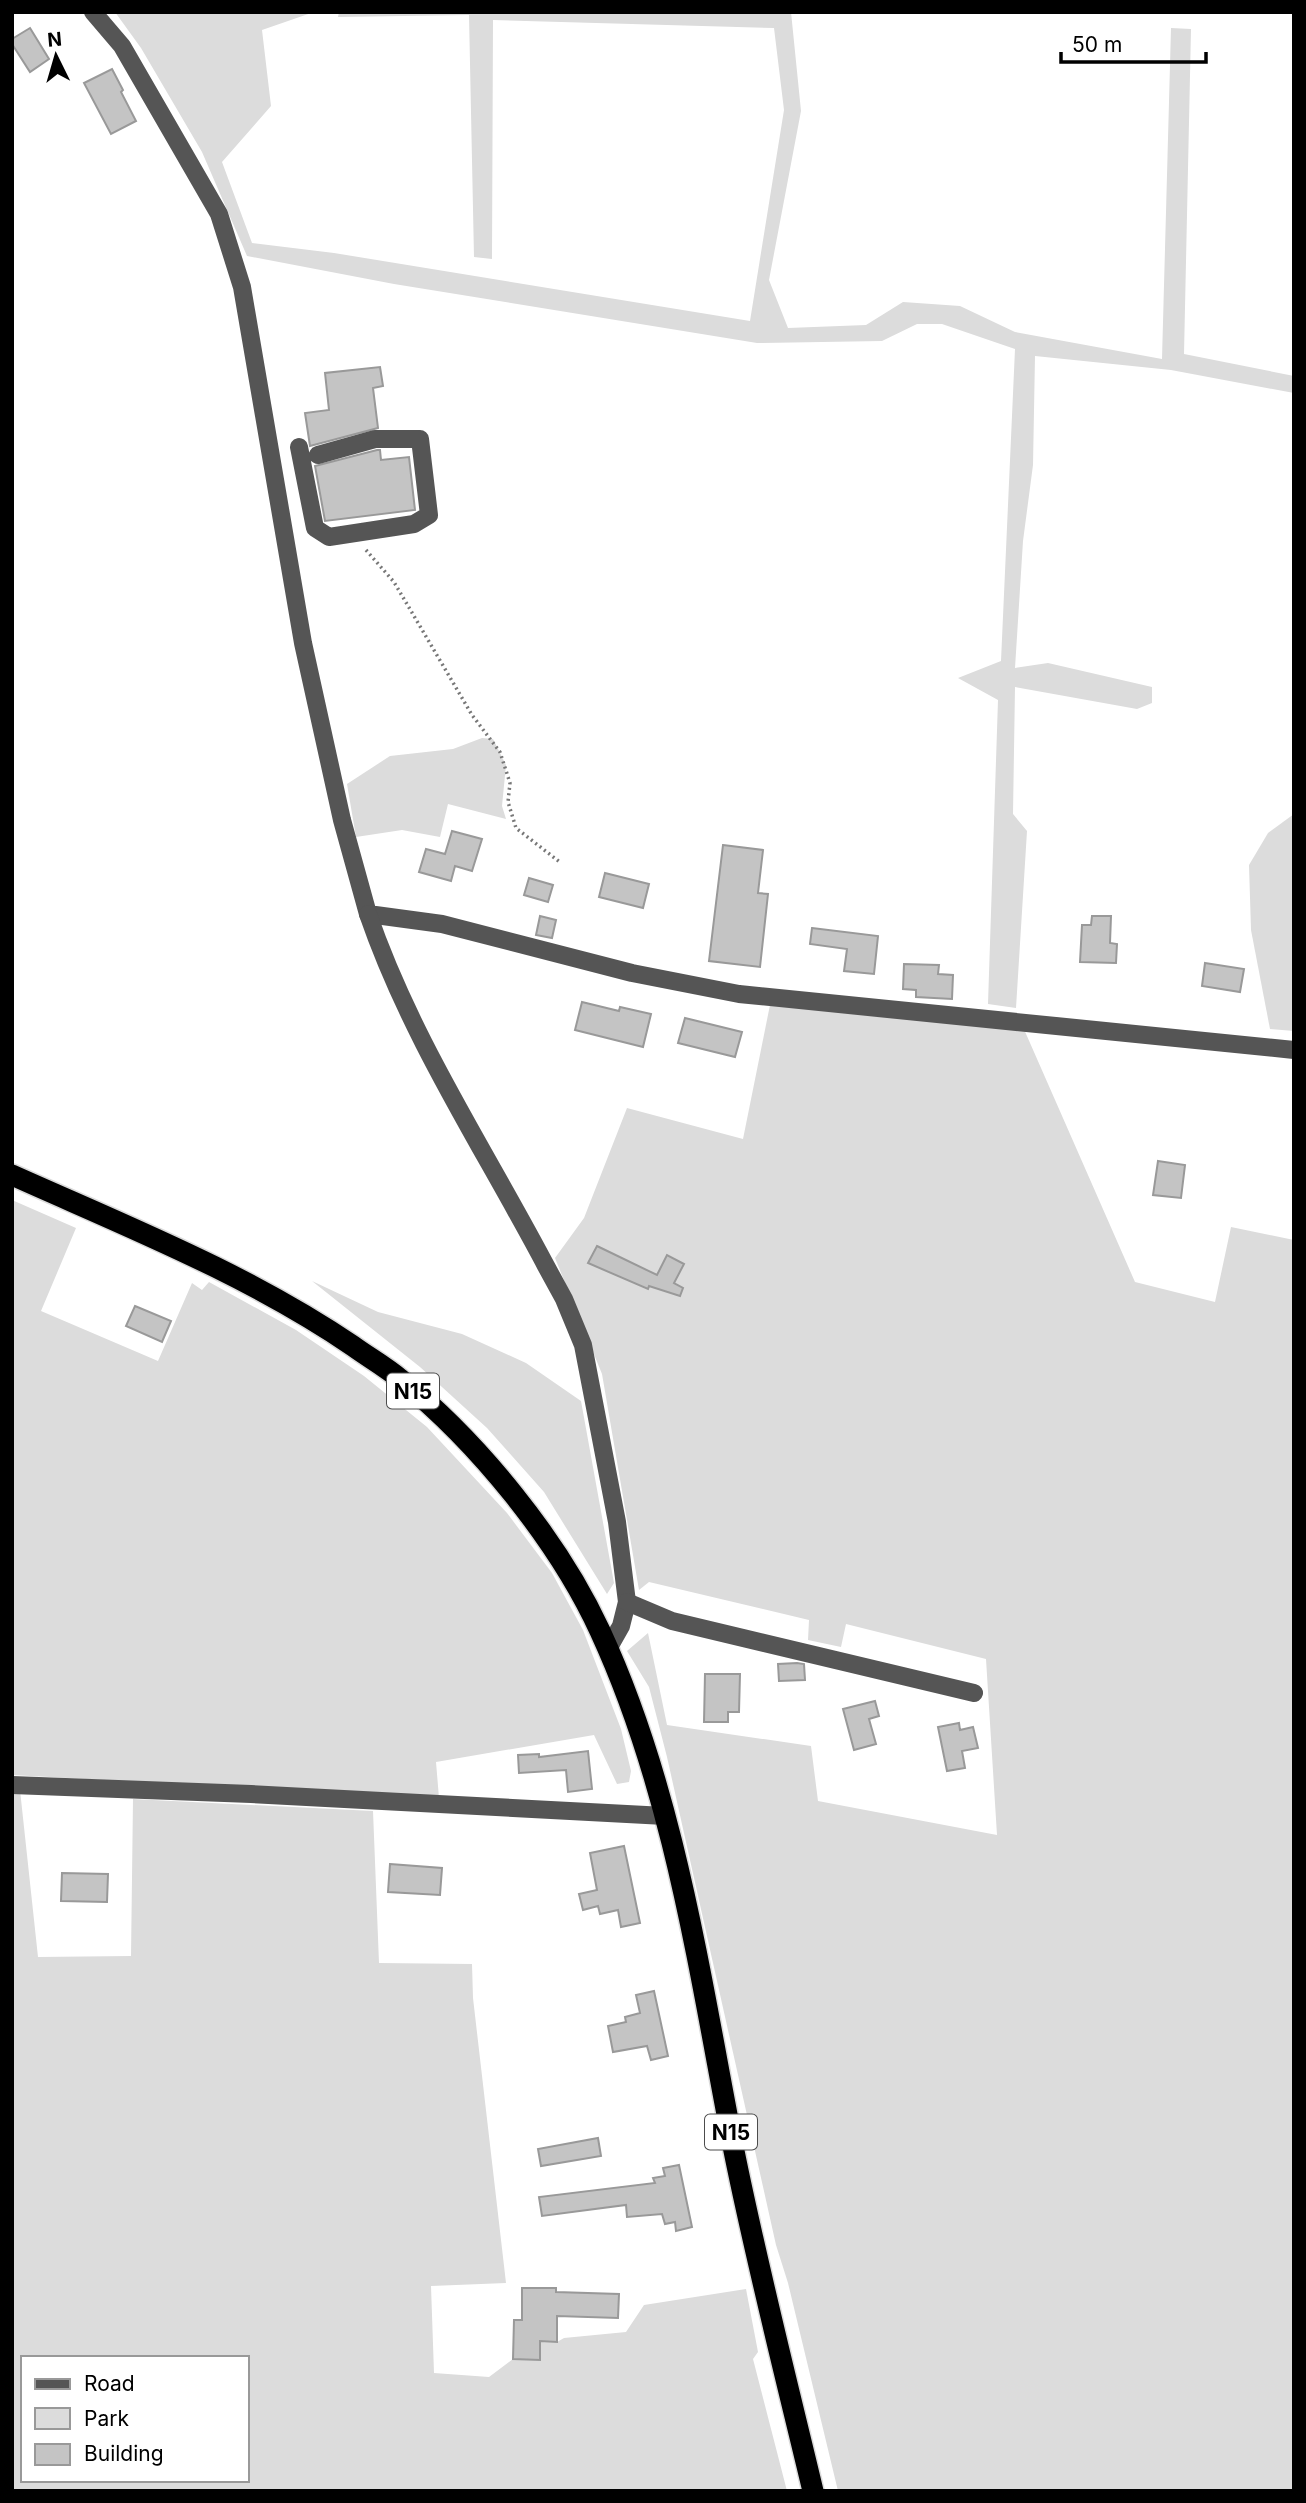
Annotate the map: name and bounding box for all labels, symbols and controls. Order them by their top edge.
north arrow [21,21,91,91]
scale bar [1061,21,1206,65]
text: N [46,27,63,52]
text: 50 m [1072,32,1122,57]
road number: N15 [387,1374,439,1408]
road number: N15 [705,2114,757,2150]
legend [21,2356,248,2482]
text: Road [84,2371,135,2396]
text: Park [84,2406,129,2431]
text: Building [84,2441,164,2466]

